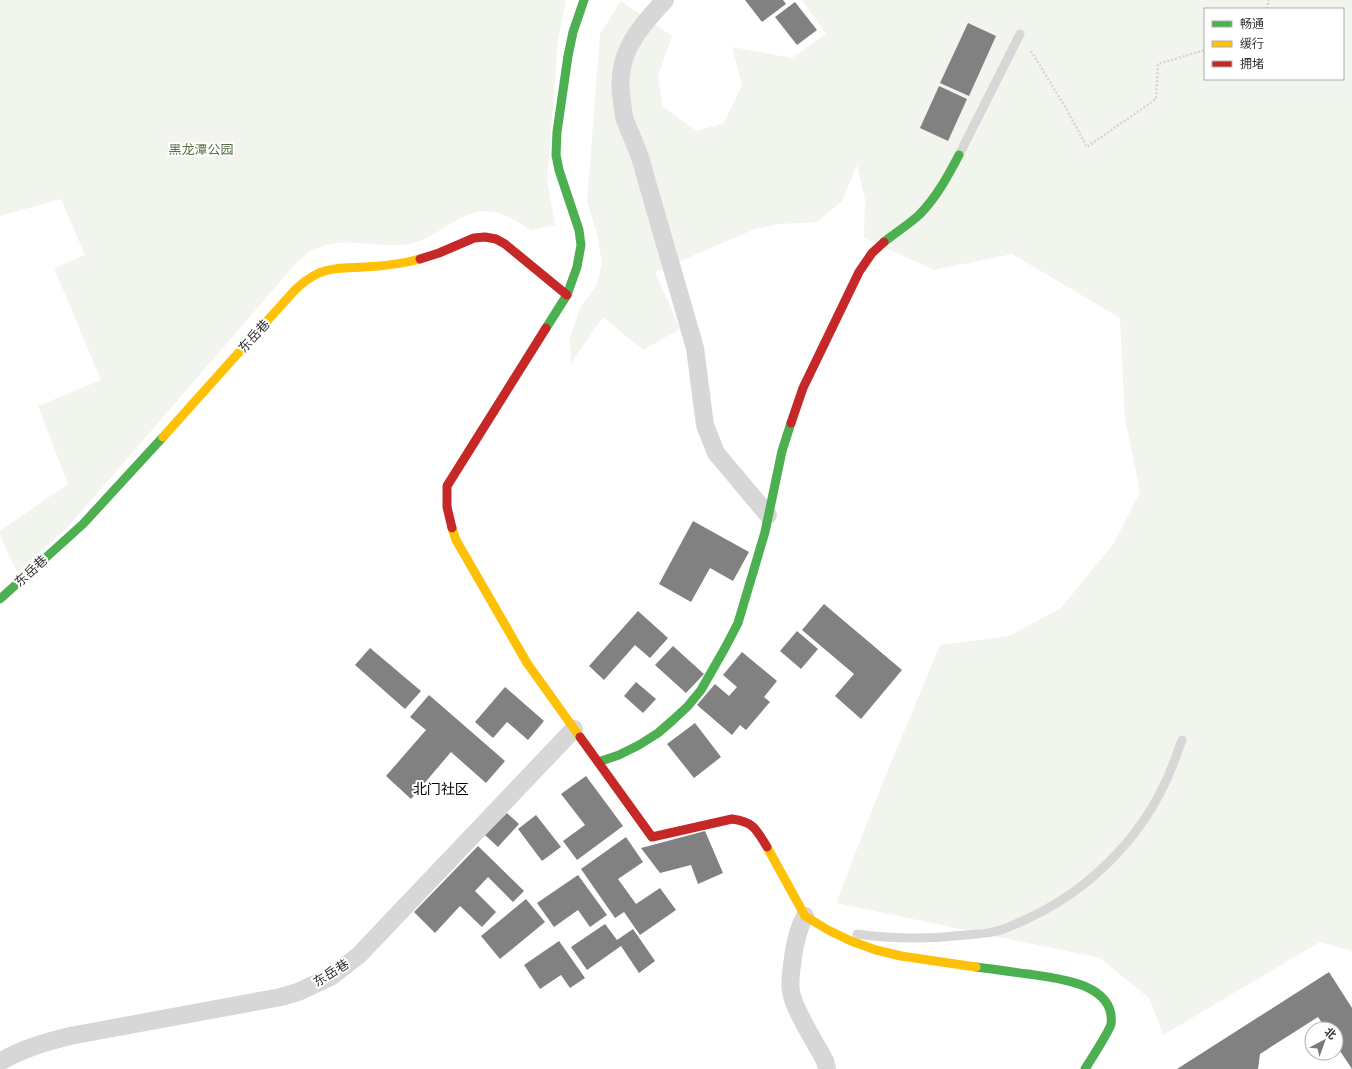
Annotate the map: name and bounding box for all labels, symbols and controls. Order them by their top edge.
legend [1204,8,1344,80]
text: 畅通 [1240,17,1264,31]
text: 缓行 [1240,37,1264,51]
text: 拥堵 [1240,57,1264,71]
park label: 黑龙潭公园 [168,142,234,157]
street label: 东岳巷 [235,316,273,356]
street label: 东岳巷 [11,552,51,590]
district label: 北门社区 [413,781,469,797]
street label: 东岳巷 [310,956,352,990]
north arrow [1304,1021,1344,1061]
text: 北 [1322,1025,1339,1042]

